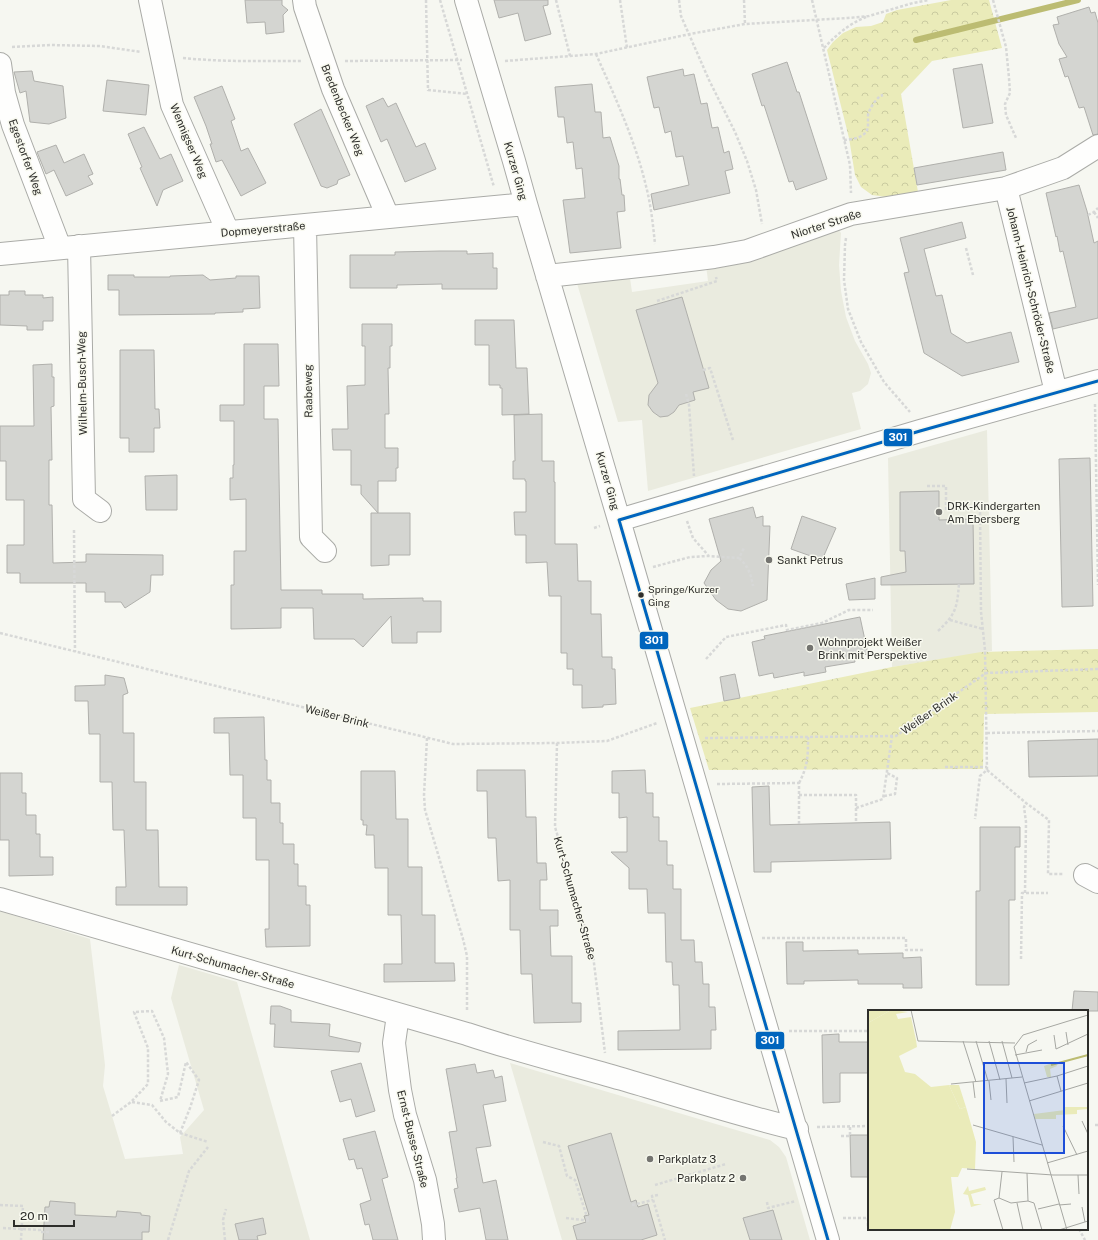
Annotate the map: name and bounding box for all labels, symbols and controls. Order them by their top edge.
street label: Bredenbecker Weg [319,63,367,158]
street label: Wennigser Weg [168,102,210,180]
street label: Egestorfer Weg [7,117,45,197]
street label: Kurzer Ging [502,140,530,202]
street label: Johann-Heinrich-Schröder-Straße [1004,205,1058,375]
street label: Niorter Straße [789,207,863,241]
street label: Dopmeyerstraße [220,219,306,239]
street label: Wilhelm-Busch-Weg [75,331,89,435]
street label: Raabeweg [302,364,314,418]
line badge: 301 [883,428,913,447]
text: 301 [888,431,908,443]
street label: Kurzer Ging [594,450,622,512]
place label: DRK-Kindergarten Am Ebersberg [947,500,1040,525]
marker: DRK-Kindergarten Am Ebersberg [934,507,944,517]
place label: Sankt Petrus [777,554,844,566]
marker: Sankt Petrus [764,555,774,565]
place label: Springe/Kurzer Ging [648,583,719,608]
marker: Springe/Kurzer Ging [636,590,646,600]
line badge: 301 [639,631,669,650]
text: 301 [644,634,664,646]
place label: Wohnprojekt Weißer Brink mit Perspektive [818,636,927,661]
marker: Wohnprojekt Weißer Brink mit Perspektive [805,643,815,653]
street label: Weißer Brink [899,689,959,737]
street label: Weißer Brink [304,702,370,730]
street label: Kurt-Schumacher-Straße [552,835,598,961]
street label: Kurt-Schumacher-Straße [170,944,296,990]
inset map [868,1010,1088,1230]
line badge: 301 [755,1031,785,1050]
text: 301 [760,1034,780,1046]
street label: Ernst-Busse-Straße [395,1089,431,1189]
place label: Parkplatz 3 [658,1153,716,1165]
marker: Parkplatz 3 [645,1154,655,1164]
place label: Parkplatz 2 [677,1172,735,1184]
marker: Parkplatz 2 [738,1173,748,1183]
scale bar [14,1202,74,1228]
text: 20 m [20,1209,48,1223]

